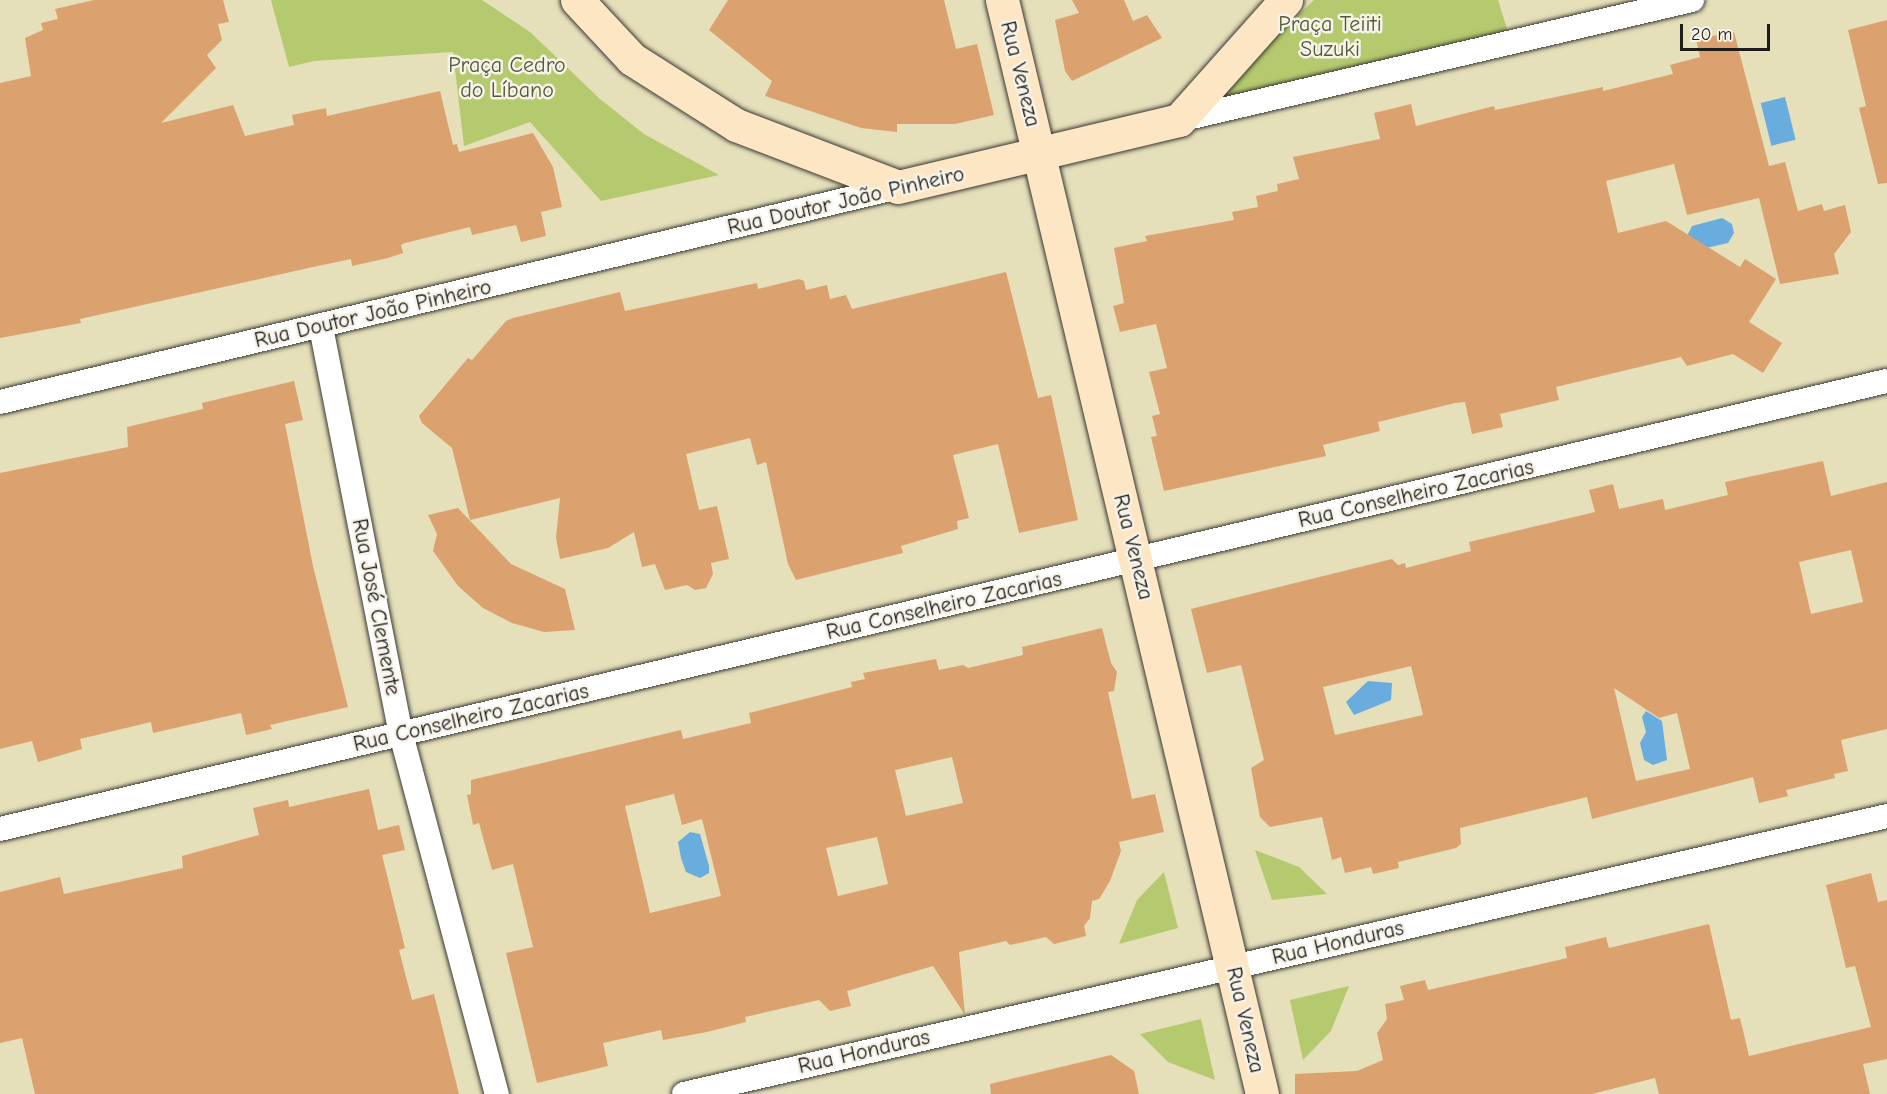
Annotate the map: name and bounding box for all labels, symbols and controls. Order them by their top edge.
park label: Praça Teiiti Suzuki [1278,11,1382,62]
scale bar [1683,12,1773,50]
street label: Rua Veneza [994,18,1046,130]
text: 20 m [1691,24,1732,45]
park label: Praça Cedro do Líbano [448,52,566,104]
street label: Rua Doutor João Pinheiro [725,161,967,241]
street label: Rua Doutor João Pinheiro [252,274,494,354]
street label: Rua Conselheiro Zacarias [1296,454,1536,534]
street label: Rua Veneza [1107,491,1159,603]
street label: Rua José Clemente [346,516,406,698]
street label: Rua Conselheiro Zacarias [824,566,1064,646]
street label: Rua Conselheiro Zacarias [351,678,591,758]
street label: Rua Honduras [1270,915,1406,971]
street label: Rua Veneza [1220,964,1270,1076]
street label: Rua Honduras [796,1024,932,1080]

